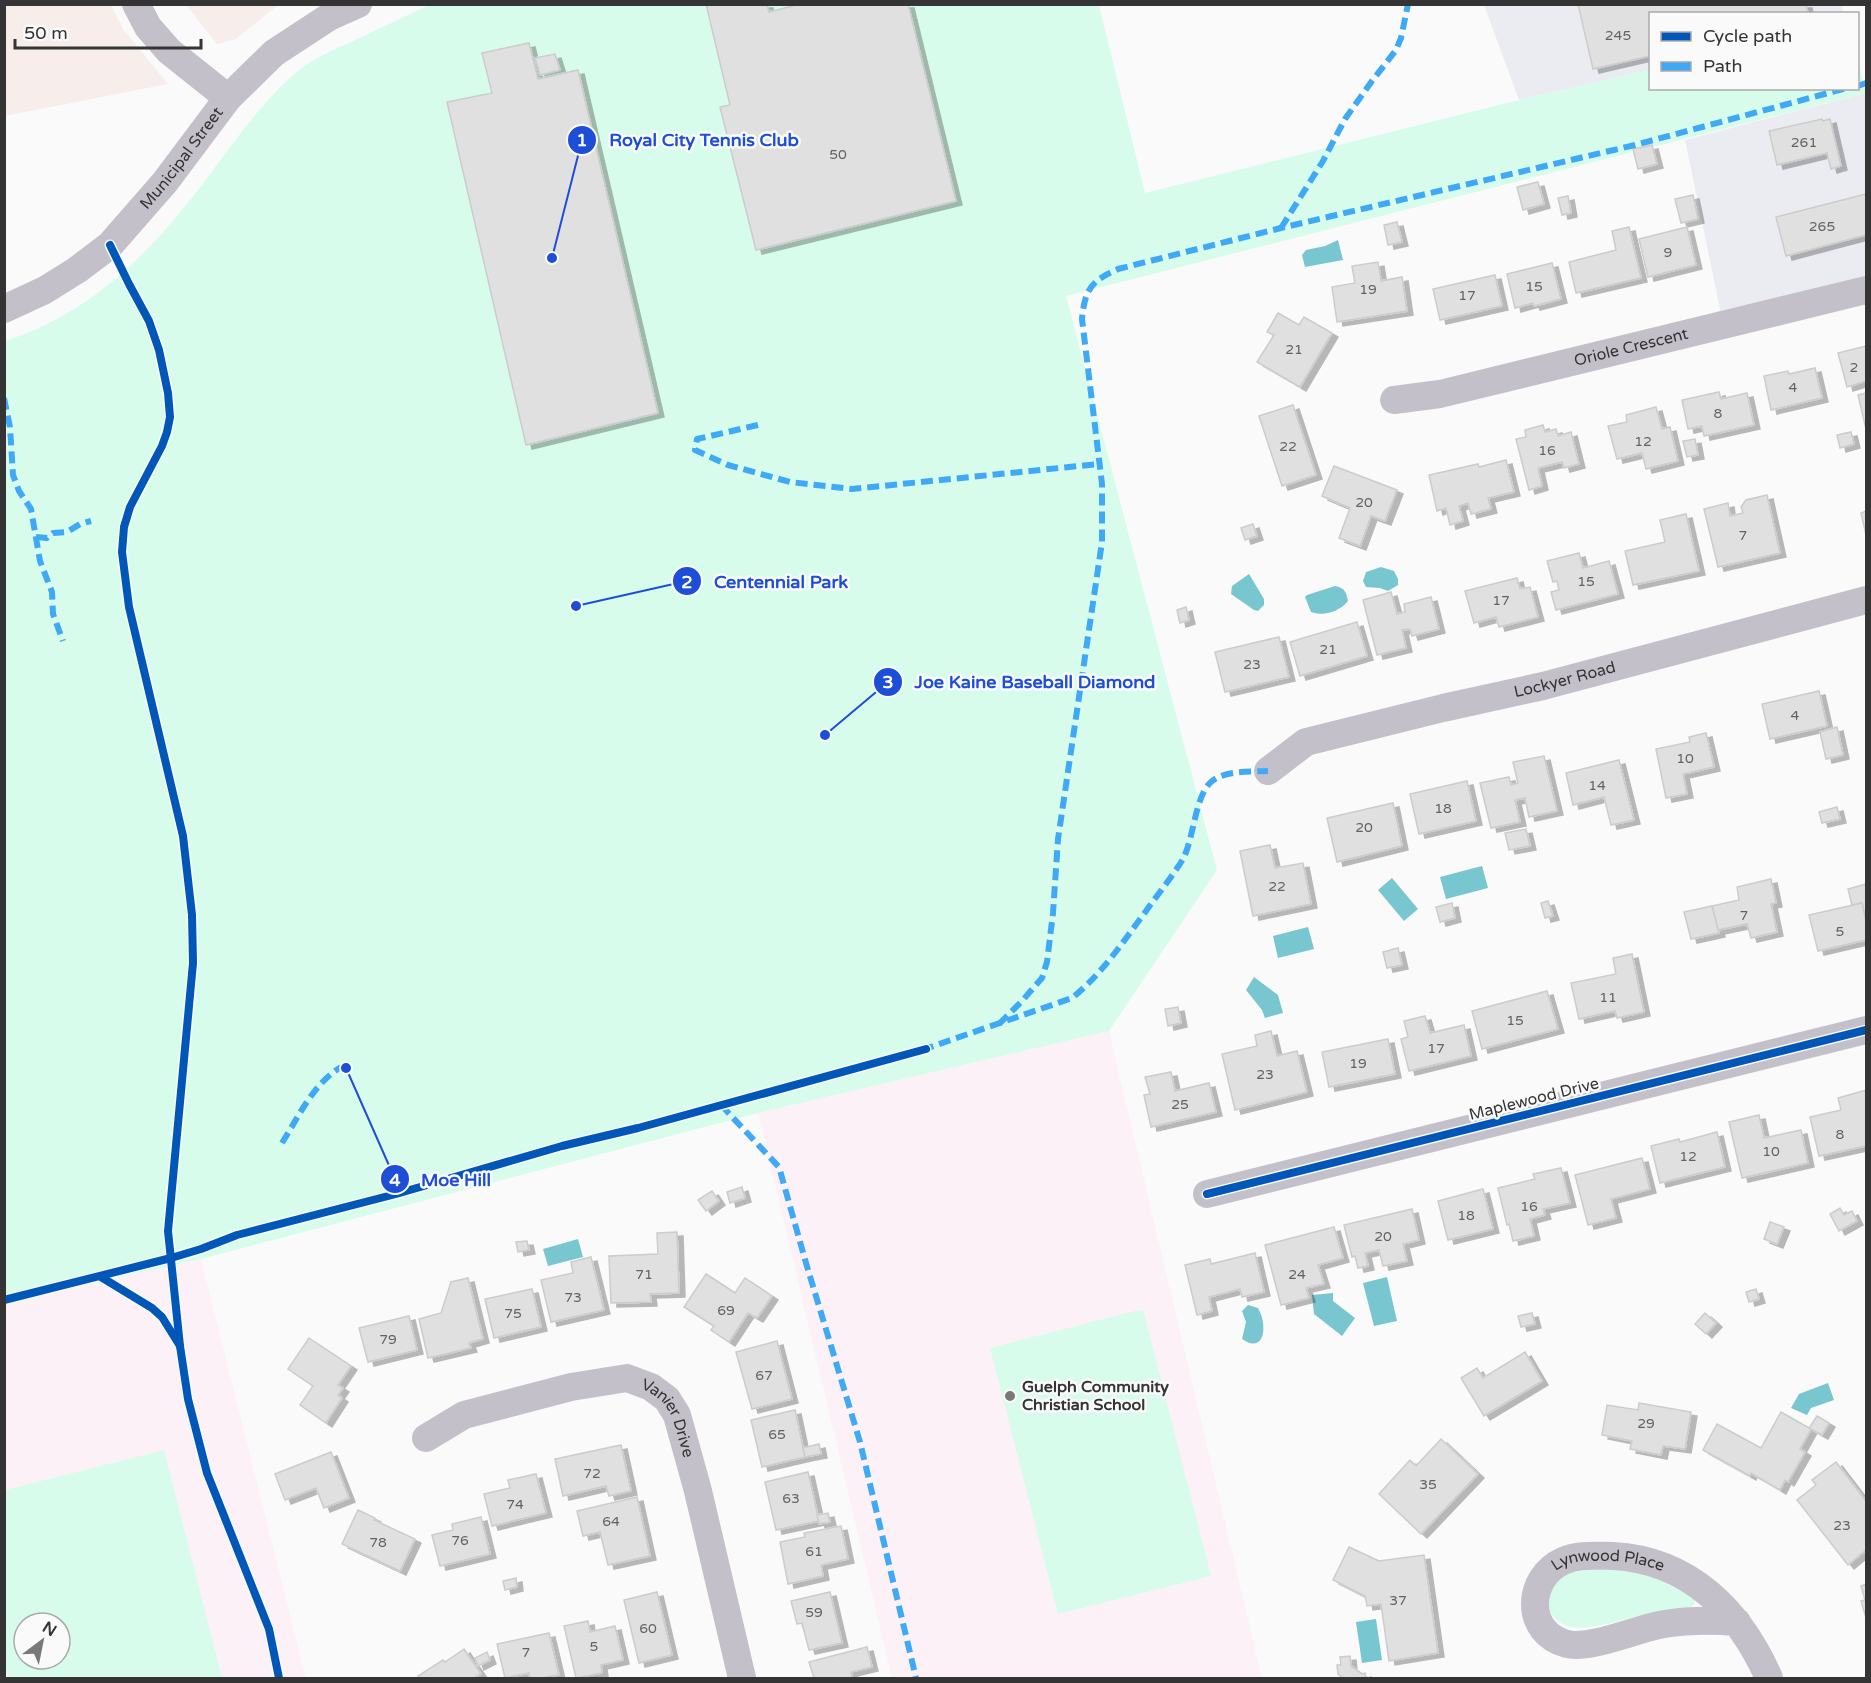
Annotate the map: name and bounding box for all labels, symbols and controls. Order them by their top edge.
scale bar [15,12,201,50]
legend [1649,12,1859,90]
text: 50 m [24,22,68,44]
text: Cycle path [1703,25,1792,47]
house number: 245 [1605,27,1631,44]
text: Path [1703,55,1742,77]
street label: Municipal Street [136,103,228,214]
callout: Royal City Tennis Club [567,122,811,158]
text: 1 [576,129,588,151]
text: Royal City Tennis Club [609,129,799,151]
house number: 261 [1791,134,1817,151]
house number: 50 [829,146,847,163]
house number: 265 [1809,218,1835,235]
house number: 9 [1664,244,1672,261]
house number: 15 [1525,278,1543,295]
house number: 19 [1359,281,1377,298]
house number: 17 [1458,287,1476,304]
street label: Oriole Crescent [1572,324,1690,371]
house number: 21 [1285,341,1303,358]
house number: 2 [1850,359,1858,376]
house number: 4 [1789,379,1798,396]
house number: 8 [1714,405,1723,422]
house number: 12 [1634,433,1652,450]
house number: 22 [1279,438,1297,455]
house number: 16 [1538,442,1556,459]
house number: 20 [1355,494,1373,511]
house number: 7 [1739,527,1747,544]
callout: Centennial Park [672,563,860,599]
text: 2 [681,571,693,593]
text: Centennial Park [714,571,848,593]
house number: 15 [1577,573,1595,590]
house number: 17 [1492,592,1510,609]
house number: 21 [1319,641,1337,658]
house number: 23 [1243,656,1261,673]
street label: Lockyer Road [1512,657,1618,702]
callout: Joe Kaine Baseball Diamond [873,664,1168,700]
text: 3 [882,671,894,693]
text: Joe Kaine Baseball Diamond [914,671,1155,693]
house number: 4 [1791,707,1800,724]
house number: 10 [1676,750,1694,767]
house number: 14 [1588,777,1606,794]
house number: 18 [1434,800,1452,817]
house number: 20 [1355,819,1373,836]
house number: 22 [1268,878,1286,895]
house number: 7 [1740,907,1748,924]
house number: 5 [1836,923,1844,940]
house number: 11 [1599,989,1617,1006]
house number: 15 [1506,1012,1524,1029]
house number: 17 [1427,1040,1445,1057]
house number: 19 [1349,1055,1367,1072]
house number: 23 [1256,1066,1274,1083]
street label: Maplewood Drive [1467,1073,1601,1125]
house number: 25 [1171,1096,1189,1113]
house number: 8 [1836,1126,1845,1143]
house number: 10 [1762,1143,1780,1160]
house number: 12 [1679,1148,1697,1165]
callout: Moe Hill [380,1161,503,1197]
text: 4 [389,1169,401,1191]
text: Moe Hill [421,1169,491,1191]
house number: 16 [1520,1198,1538,1215]
house number: 18 [1457,1207,1475,1224]
house number: 20 [1374,1228,1392,1245]
house number: 71 [635,1266,653,1283]
house number: 24 [1288,1266,1306,1283]
house number: 73 [564,1289,582,1306]
house number: 69 [717,1302,735,1319]
house number: 75 [504,1305,522,1322]
house number: 79 [379,1331,397,1348]
house number: 67 [755,1367,773,1384]
street label: Vanier Drive [639,1374,698,1460]
place label: Guelph Community Christian School [1022,1377,1169,1415]
marker: Guelph Community Christian School [1003,1389,1017,1403]
house number: 29 [1637,1415,1655,1432]
house number: 65 [768,1426,786,1443]
house number: 72 [583,1465,601,1482]
house number: 35 [1419,1476,1437,1493]
house number: 63 [782,1490,800,1507]
house number: 74 [506,1496,524,1513]
house number: 64 [602,1513,620,1530]
house number: 23 [1833,1517,1851,1534]
house number: 76 [451,1532,469,1549]
house number: 78 [369,1534,387,1551]
house number: 61 [805,1543,823,1560]
street label: Lynwood Place [1547,1546,1667,1576]
house number: 37 [1389,1592,1407,1609]
house number: 59 [805,1604,823,1621]
north arrow [12,1611,72,1671]
text: N [39,1617,60,1641]
house number: 60 [639,1620,657,1637]
house number: 5 [590,1638,598,1655]
house number: 7 [522,1644,530,1661]

